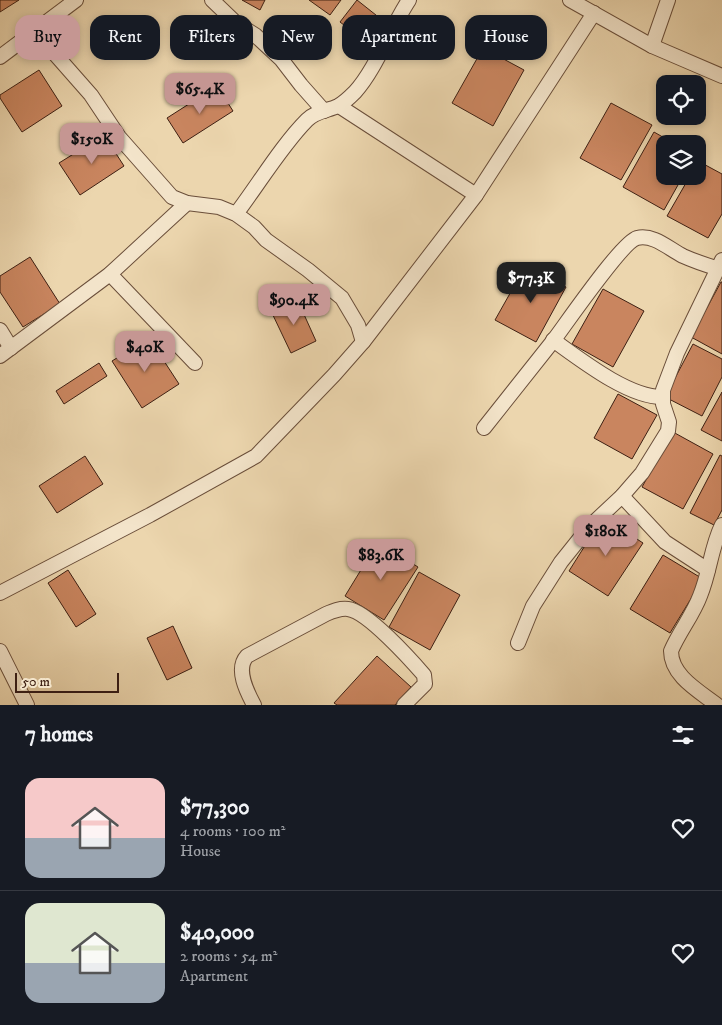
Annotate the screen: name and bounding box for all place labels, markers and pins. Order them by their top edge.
pin: $65.4K [159,72,241,115]
pin: $150K [57,122,127,165]
pin: $77.3K [490,262,572,304]
pin: $90.4K [253,284,335,326]
pin: $40K [115,330,175,373]
pin: $180K [571,514,641,557]
pin: $83.6K [340,538,422,581]

